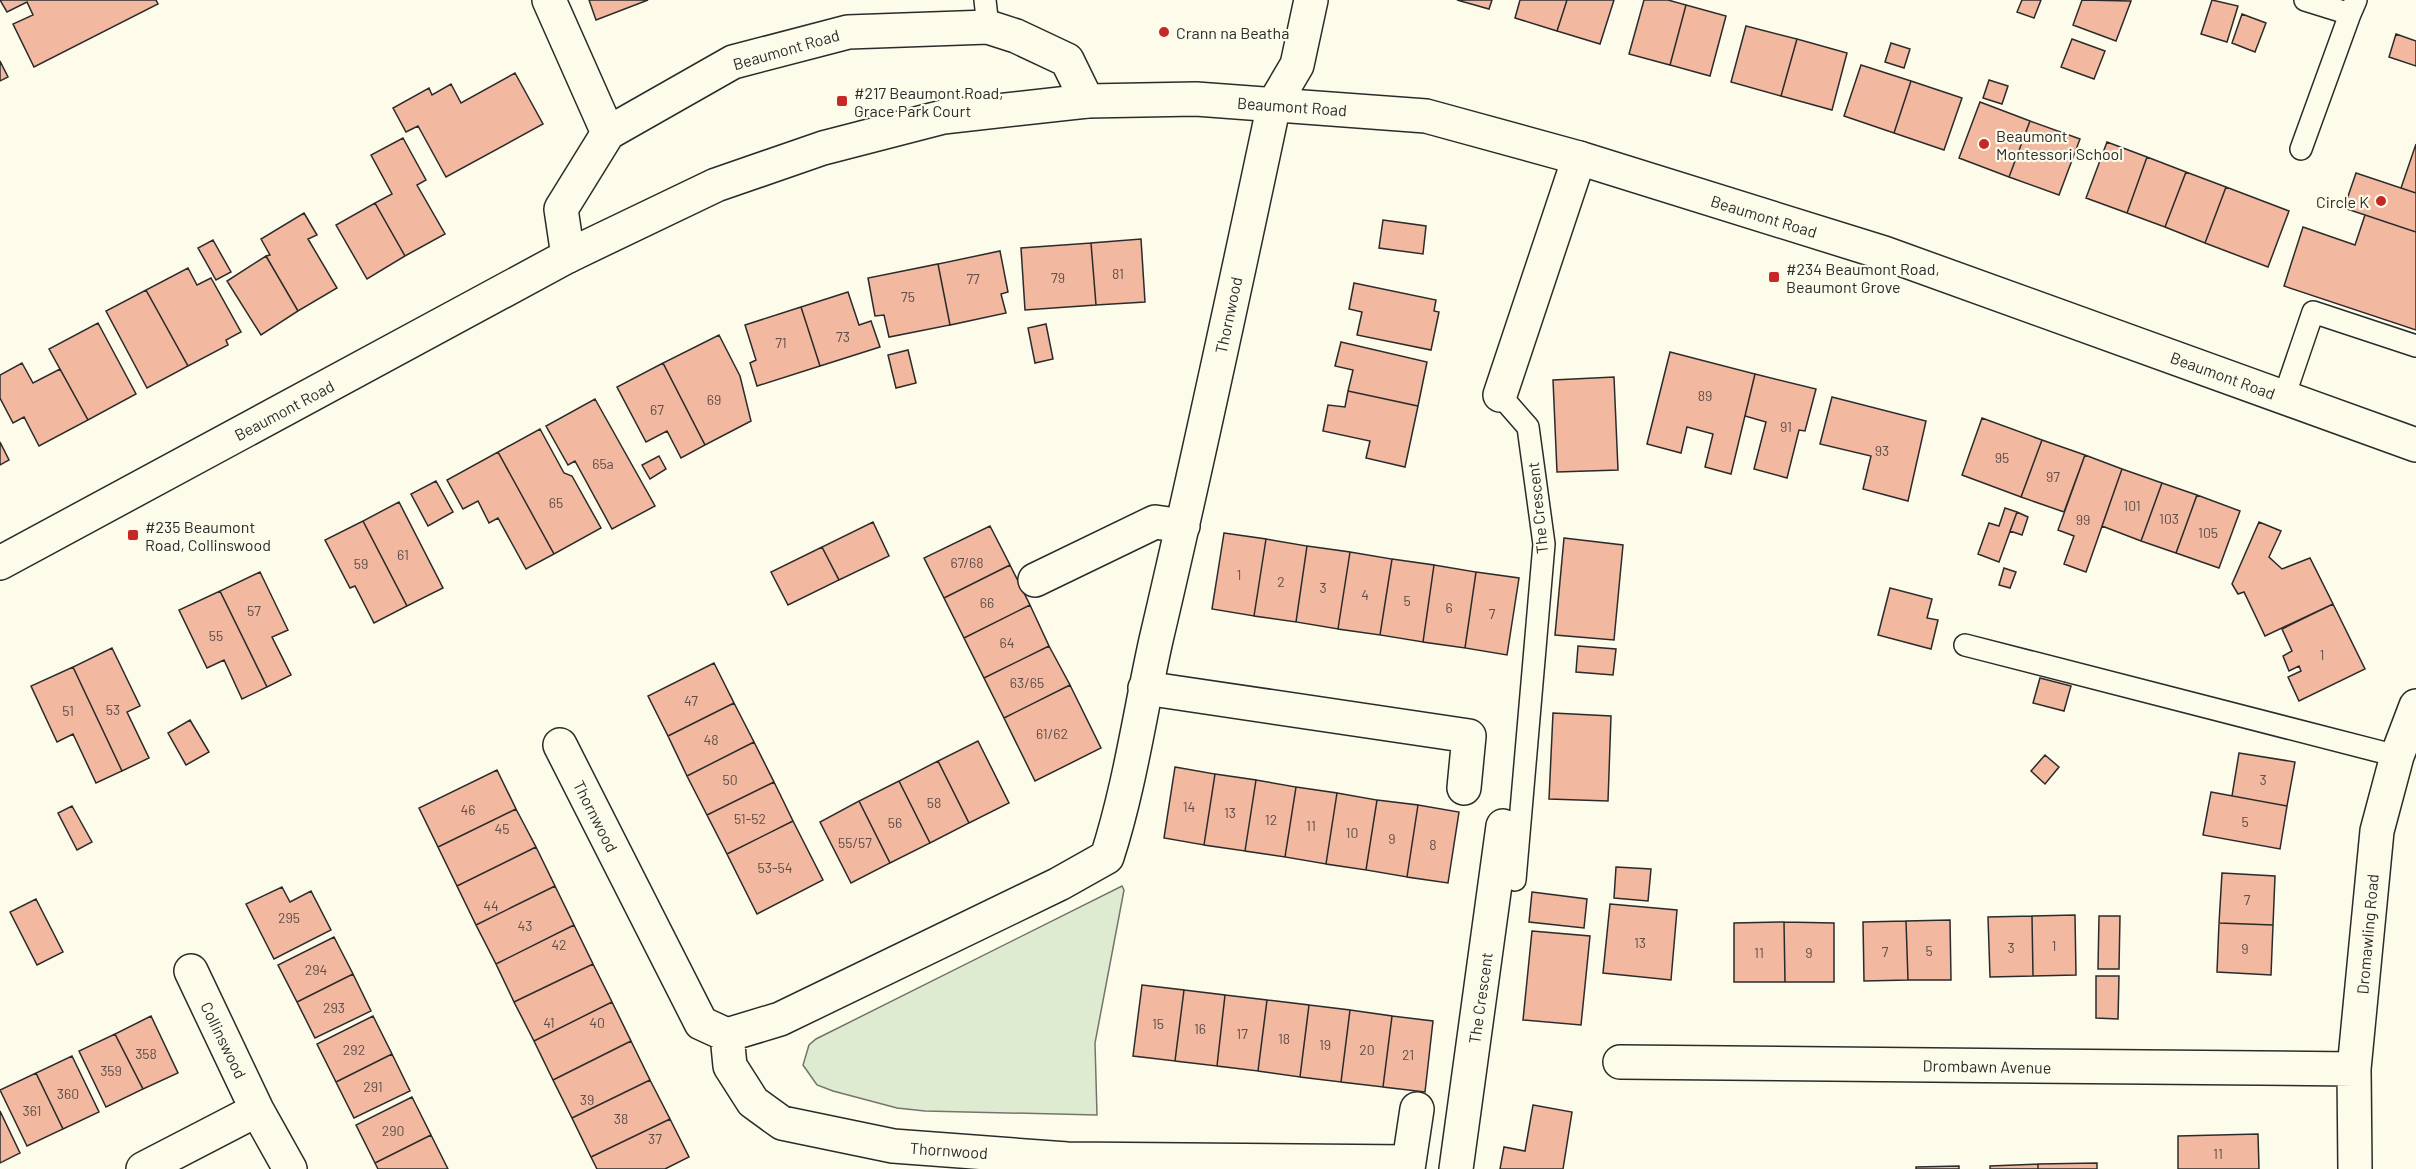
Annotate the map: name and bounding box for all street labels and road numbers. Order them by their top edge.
street label: Beaumont Road [730,25,842,73]
street label: Beaumont Road [1236,93,1348,119]
street label: Beaumont Road [1709,191,1819,241]
street label: Thornwood [1211,275,1245,355]
street label: Beaumont Road [2168,347,2278,403]
street label: Beaumont Road [231,376,337,444]
street label: The Crescent [1523,461,1551,555]
street label: Thornwood [570,777,622,855]
street label: Dromawling Road [2352,873,2382,995]
street label: The Crescent [1464,951,1496,1045]
street label: Collinswood [197,998,251,1082]
street label: Drombawn Avenue [1923,1055,2051,1077]
street label: Thornwood [909,1138,989,1162]

